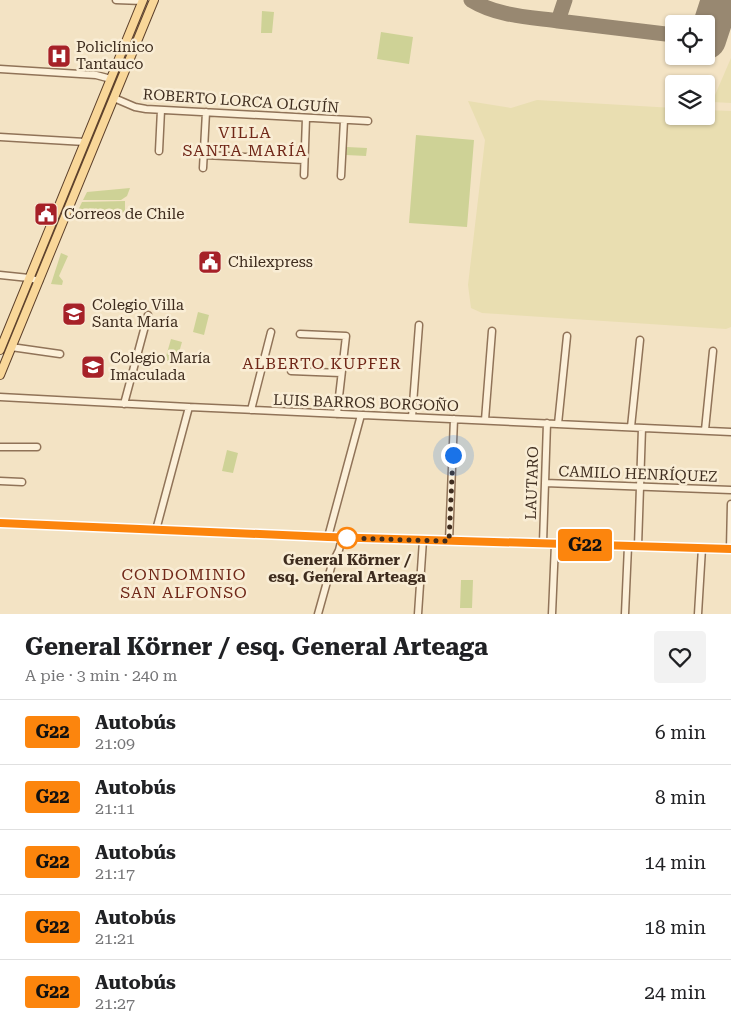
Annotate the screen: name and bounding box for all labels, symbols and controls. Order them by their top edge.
map controls [665,15,715,125]
button: locate [665,15,715,65]
place label: Policlínico Tantauco [76,38,154,73]
hospital icon: Policlínico Tantauco [46,43,72,69]
button: layers [665,75,715,125]
street label: ROBERTO LORCA OLGUÍN [142,85,340,117]
district label: VILLA SANTA MARÍA [183,123,307,160]
public building icon: Correos de Chile [33,201,59,227]
place label: Correos de Chile [64,205,184,223]
public building icon: Chilexpress [197,249,223,275]
place label: Chilexpress [228,253,313,271]
place label: Colegio Villa Santa María [92,296,184,331]
school or university icon: Colegio Villa Santa María [61,301,87,327]
place label: Colegio María Imaculada [110,349,211,384]
school or university icon: Colegio María Imaculada [80,354,106,380]
district label: ALBERTO KUPFER [242,354,402,373]
street label: LUIS BARROS BORGOÑO [273,391,459,415]
your location [441,443,466,468]
street label: LAUTARO [522,446,542,520]
street label: CAMILO HENRÍQUEZ [558,462,718,486]
marker: General Körner / esq. General Arteaga [336,527,358,549]
line badge: G22 [556,529,614,561]
text: G22 [568,534,602,555]
place label: General Körner / esq. General Arteaga [268,551,426,586]
district label: CONDOMINIO SAN ALFONSO [120,565,248,602]
button: heart [654,631,706,683]
text: General Körner / esq. General Arteaga [25,633,488,661]
text: A pie · 3 min · 240 m [25,666,177,685]
text: Autobús [95,711,176,734]
text: G22 [35,721,70,742]
text: 6 min [655,721,706,744]
text: 21:09 [95,734,135,753]
text: Autobús [95,776,176,799]
text: G22 [35,786,70,807]
text: 8 min [655,786,706,809]
text: 21:11 [95,799,135,818]
text: Autobús [95,841,176,864]
text: G22 [35,851,70,872]
text: 14 min [644,851,706,874]
text: 21:17 [95,864,135,883]
text: Autobús [95,906,176,929]
text: G22 [35,916,70,937]
text: 18 min [644,916,706,939]
text: 21:21 [95,929,135,948]
text: Autobús [95,971,176,994]
text: G22 [35,981,70,1002]
text: 24 min [644,981,706,1004]
text: 21:27 [95,994,135,1013]

